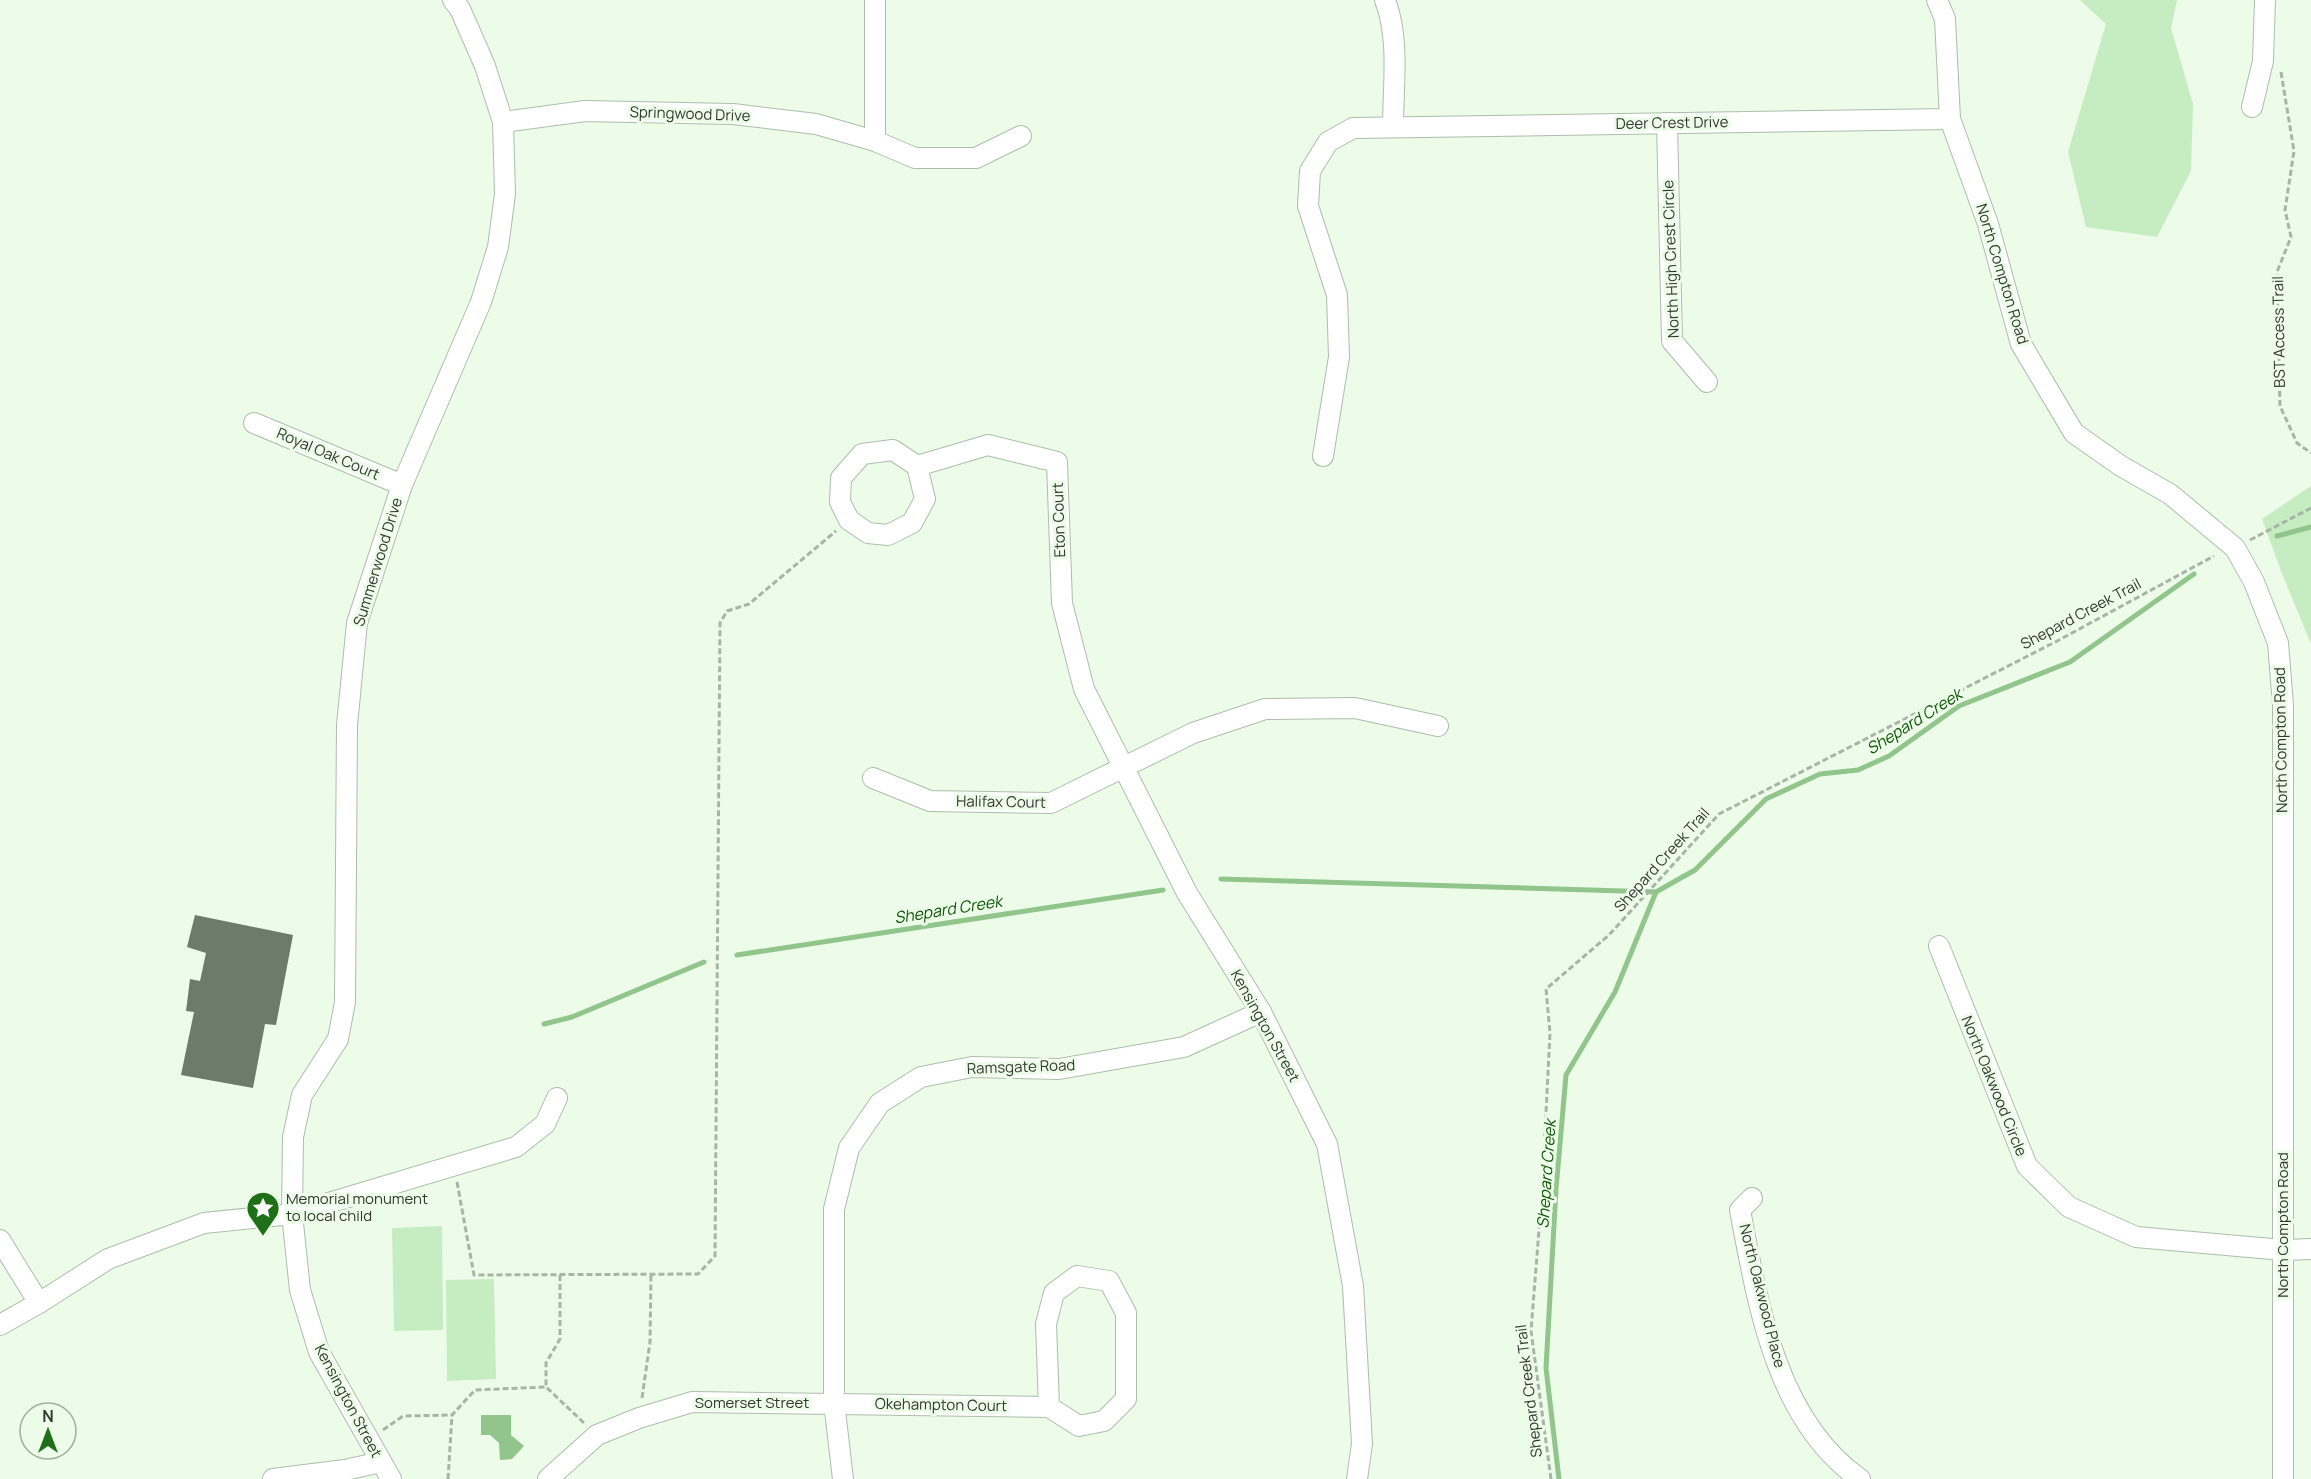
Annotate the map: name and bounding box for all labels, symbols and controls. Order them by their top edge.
street label: Springwood Drive [629,101,751,126]
street label: Deer Crest Drive [1615,111,1729,134]
street label: North High Crest Circle [1657,179,1684,339]
street label: North Compton Road [1971,201,2034,347]
street label: BST Access Trail [2267,276,2290,388]
street label: Royal Oak Court [273,422,383,485]
street label: Eton Court [1047,482,1070,558]
street label: Summerwood Drive [348,495,407,629]
street label: Shepard Creek Trail [2017,573,2145,654]
street label: North Compton Road [2269,667,2292,813]
water label: Shepard Creek [1862,682,1968,759]
street label: Halifax Court [956,790,1046,813]
street label: Shepard Creek Trail [1609,803,1714,916]
water label: Shepard Creek [893,889,1005,928]
street label: Kensington Street [1226,966,1305,1086]
street label: North Oakwood Circle [1957,1012,2032,1159]
street label: Ramsgate Road [966,1054,1076,1079]
water label: Shepard Creek [1531,1117,1561,1229]
street label: North Compton Road [2272,1152,2293,1298]
place label: Memorial monument to local child [286,1188,428,1226]
place icon: Memorial monument to local child [245,1190,281,1237]
street label: North Oakwood Place [1734,1222,1791,1370]
street label: Shepard Creek Trail [1510,1323,1547,1459]
street label: Kensington Street [310,1340,387,1461]
street label: Somerset Street [695,1392,809,1413]
street label: Okehampton Court [875,1393,1007,1416]
north arrow [18,1401,78,1461]
text: N [42,1405,54,1427]

